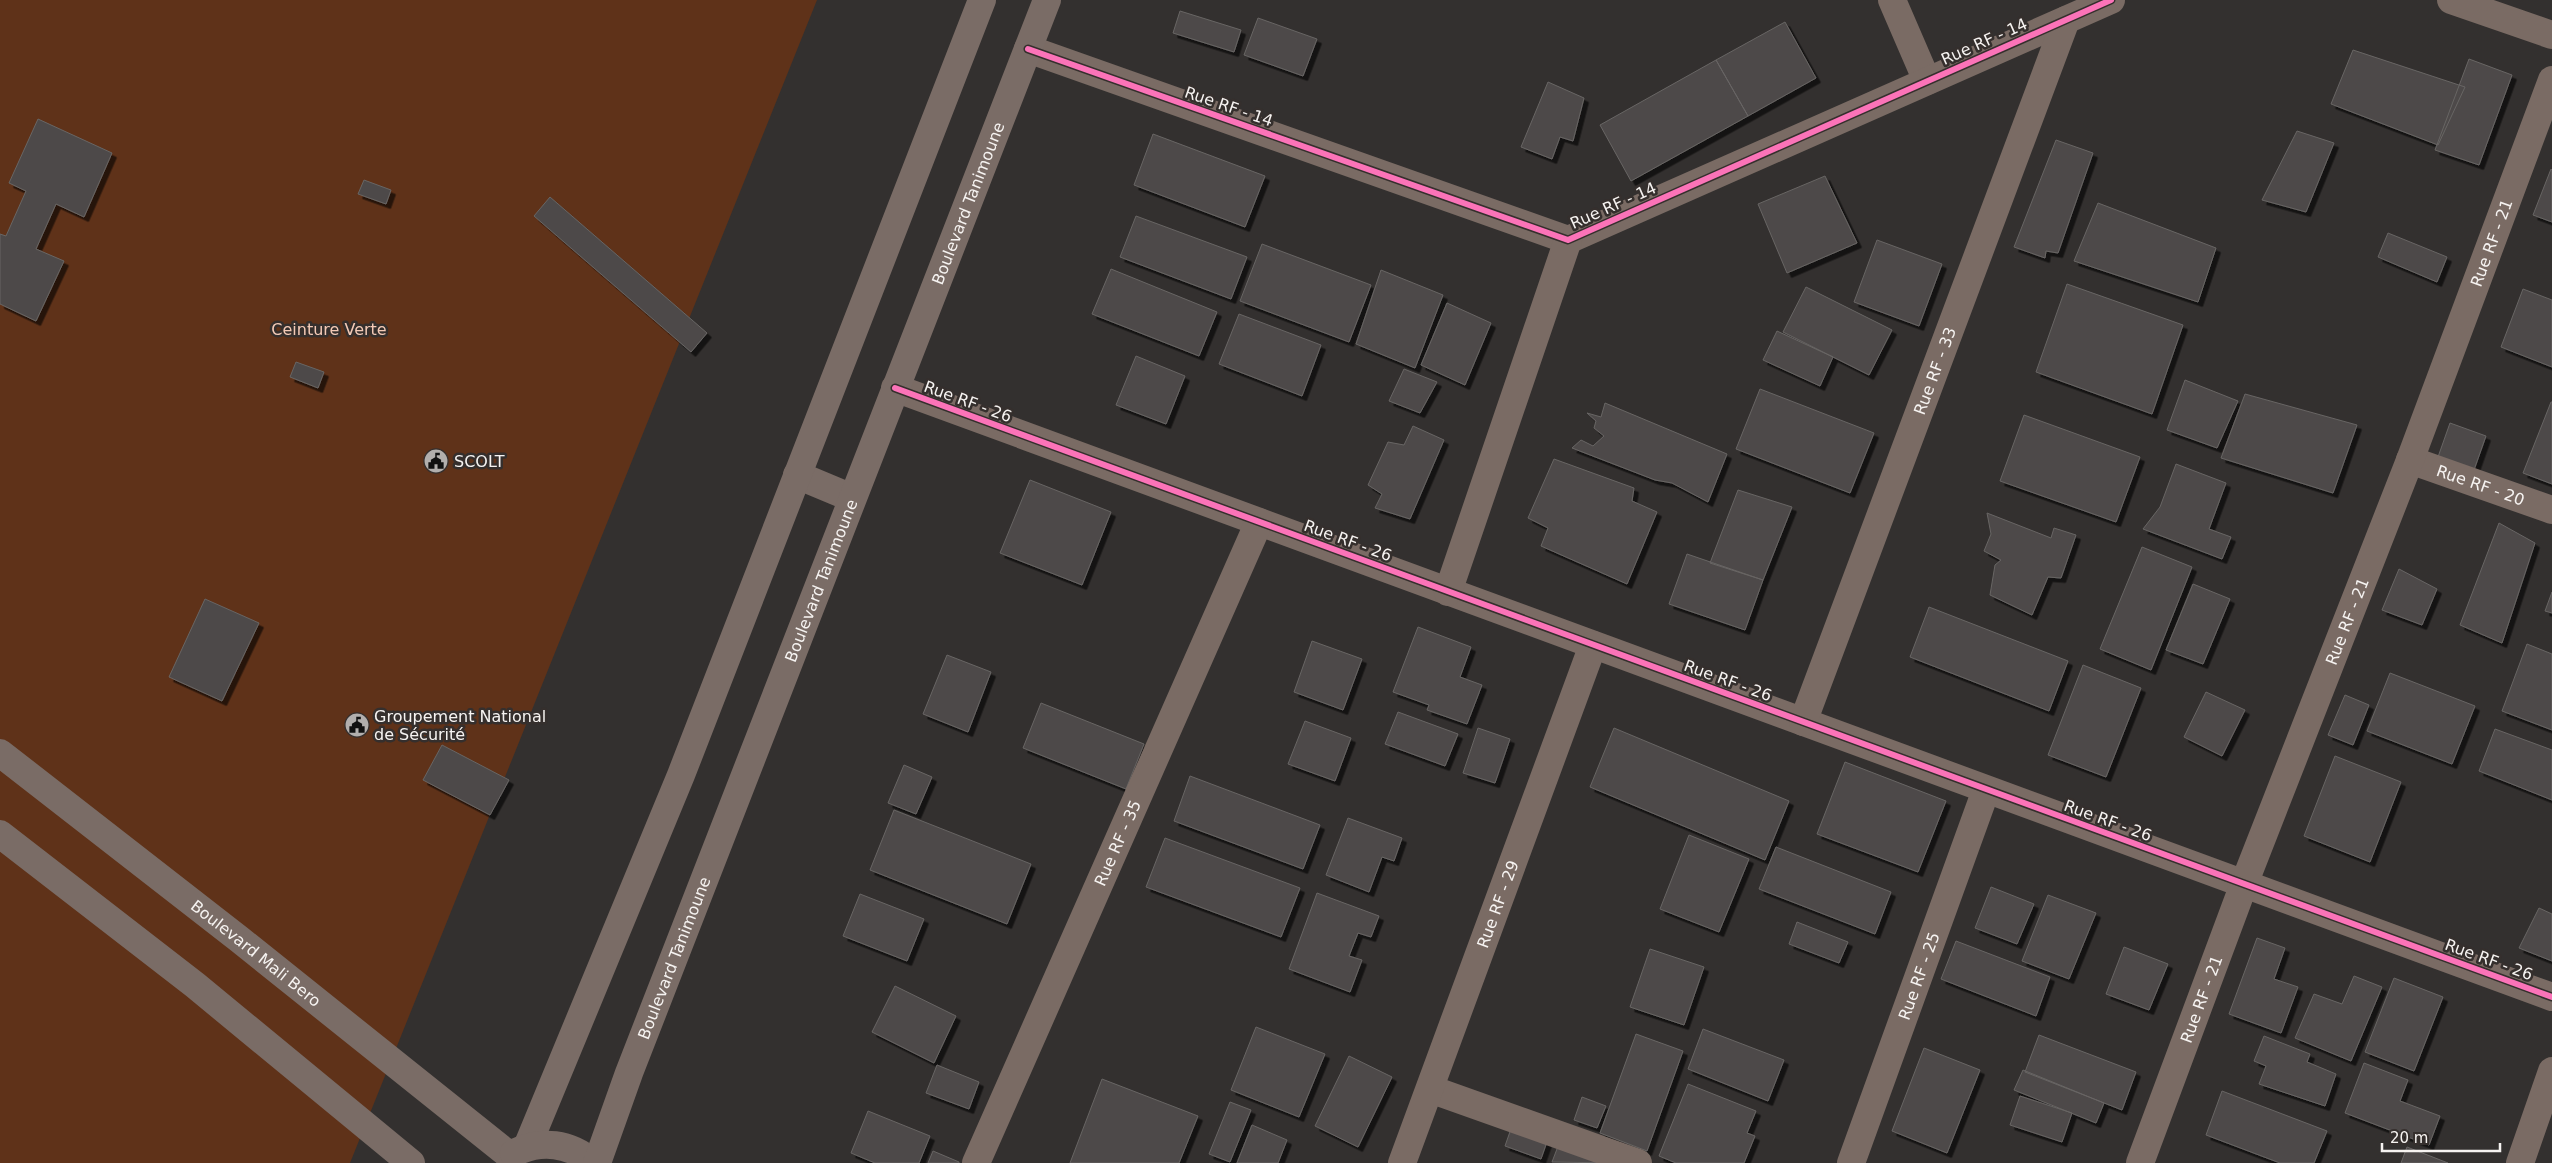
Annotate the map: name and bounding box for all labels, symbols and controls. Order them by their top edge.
street label: Rue RF - 14 [1938,14,2030,69]
street label: Rue RF - 14 [1182,82,1275,130]
street label: Boulevard Tanimoune [928,119,1009,287]
street label: Rue RF - 14 [1567,178,1659,233]
street label: Rue RF - 21 [2467,196,2517,289]
park label: Ceinture Verte [271,320,387,339]
street label: Rue RF - 33 [1910,325,1960,417]
street label: Rue RF - 26 [921,377,1014,426]
public building icon: SCOLT [423,448,449,474]
place label: SCOLT [454,452,505,471]
street label: Rue RF - 20 [2434,461,2527,510]
street label: Boulevard Tanimoune [781,497,862,665]
street label: Rue RF - 26 [1301,516,1394,565]
street label: Rue RF - 21 [2322,575,2373,668]
street label: Rue RF - 26 [1681,656,1774,705]
place label: Groupement National de Sécurité [374,707,546,744]
public building icon: Groupement National de Sécurité [344,712,370,738]
street label: Rue RF - 26 [2061,796,2154,845]
street label: Rue RF - 35 [1091,797,1145,889]
street label: Rue RF - 29 [1473,858,1523,951]
street label: Boulevard Tanimoune [634,874,715,1042]
street label: Boulevard Mali Bero [187,896,325,1011]
street label: Rue RF - 25 [1895,929,1944,1023]
street label: Rue RF - 26 [2442,935,2535,984]
street label: Rue RF - 21 [2177,953,2227,1046]
scale bar [2382,1120,2500,1152]
text: 20 m [2390,1129,2428,1147]

